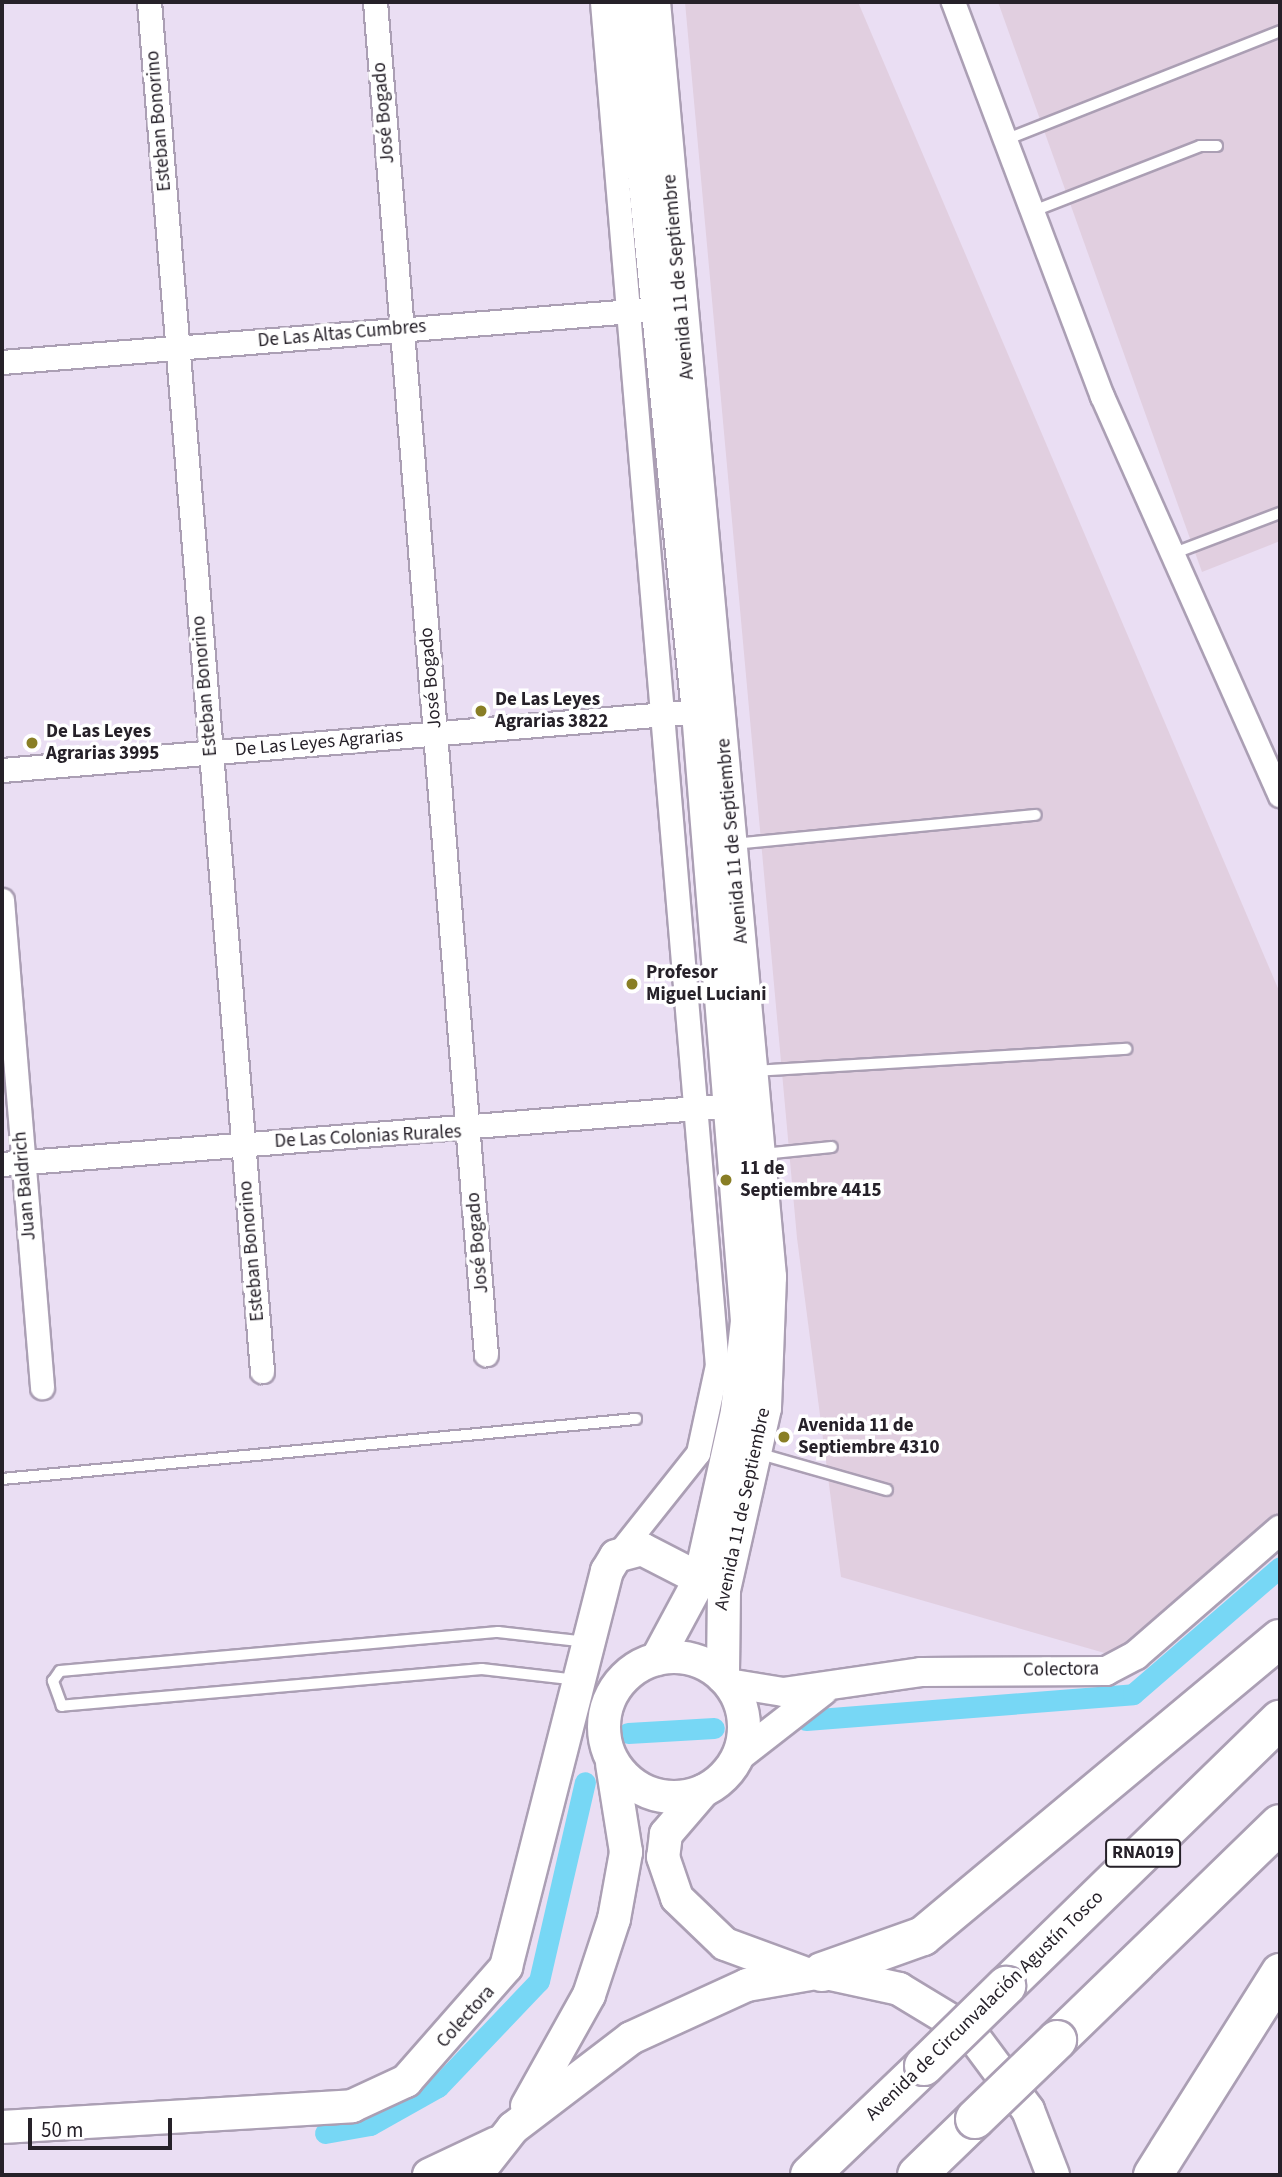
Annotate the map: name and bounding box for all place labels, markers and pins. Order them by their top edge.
place label: De Las Leyes Agrarias 3822 [495,689,608,733]
marker: De Las Leyes Agrarias 3822 [473,703,489,719]
place label: De Las Leyes Agrarias 3995 [46,721,159,765]
marker: De Las Leyes Agrarias 3995 [24,735,40,751]
place label: Profesor Miguel Luciani [646,962,766,1006]
marker: Profesor Miguel Luciani [624,976,640,992]
place label: 11 de Septiembre 4415 [740,1158,881,1202]
marker: 11 de Septiembre 4415 [718,1172,734,1188]
place label: Avenida 11 de Septiembre 4310 [798,1415,939,1459]
marker: Avenida 11 de Septiembre 4310 [776,1429,792,1445]

